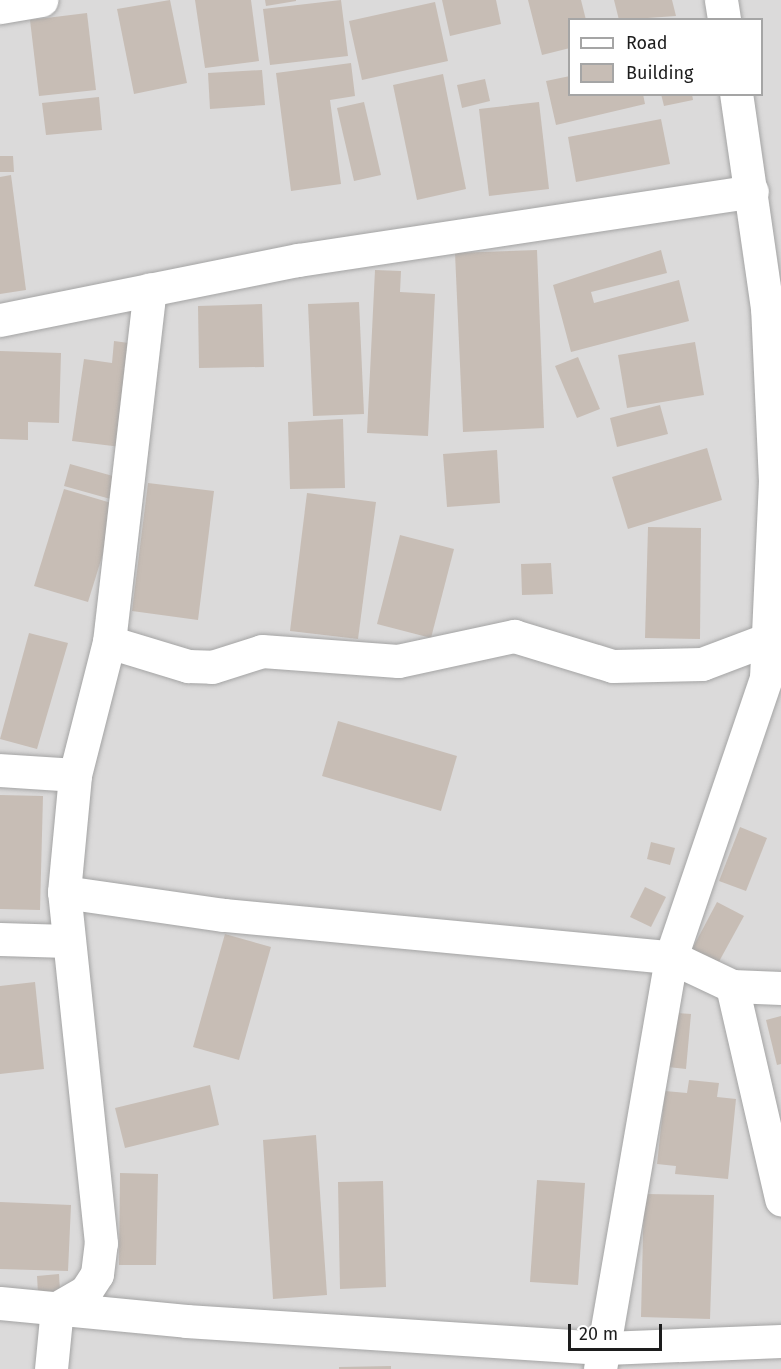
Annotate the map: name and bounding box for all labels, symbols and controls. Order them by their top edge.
legend [568,18,763,96]
text: Road [626,32,668,54]
text: Building [626,62,693,84]
scale bar [571,1312,666,1350]
text: 20 m [579,1323,618,1345]

